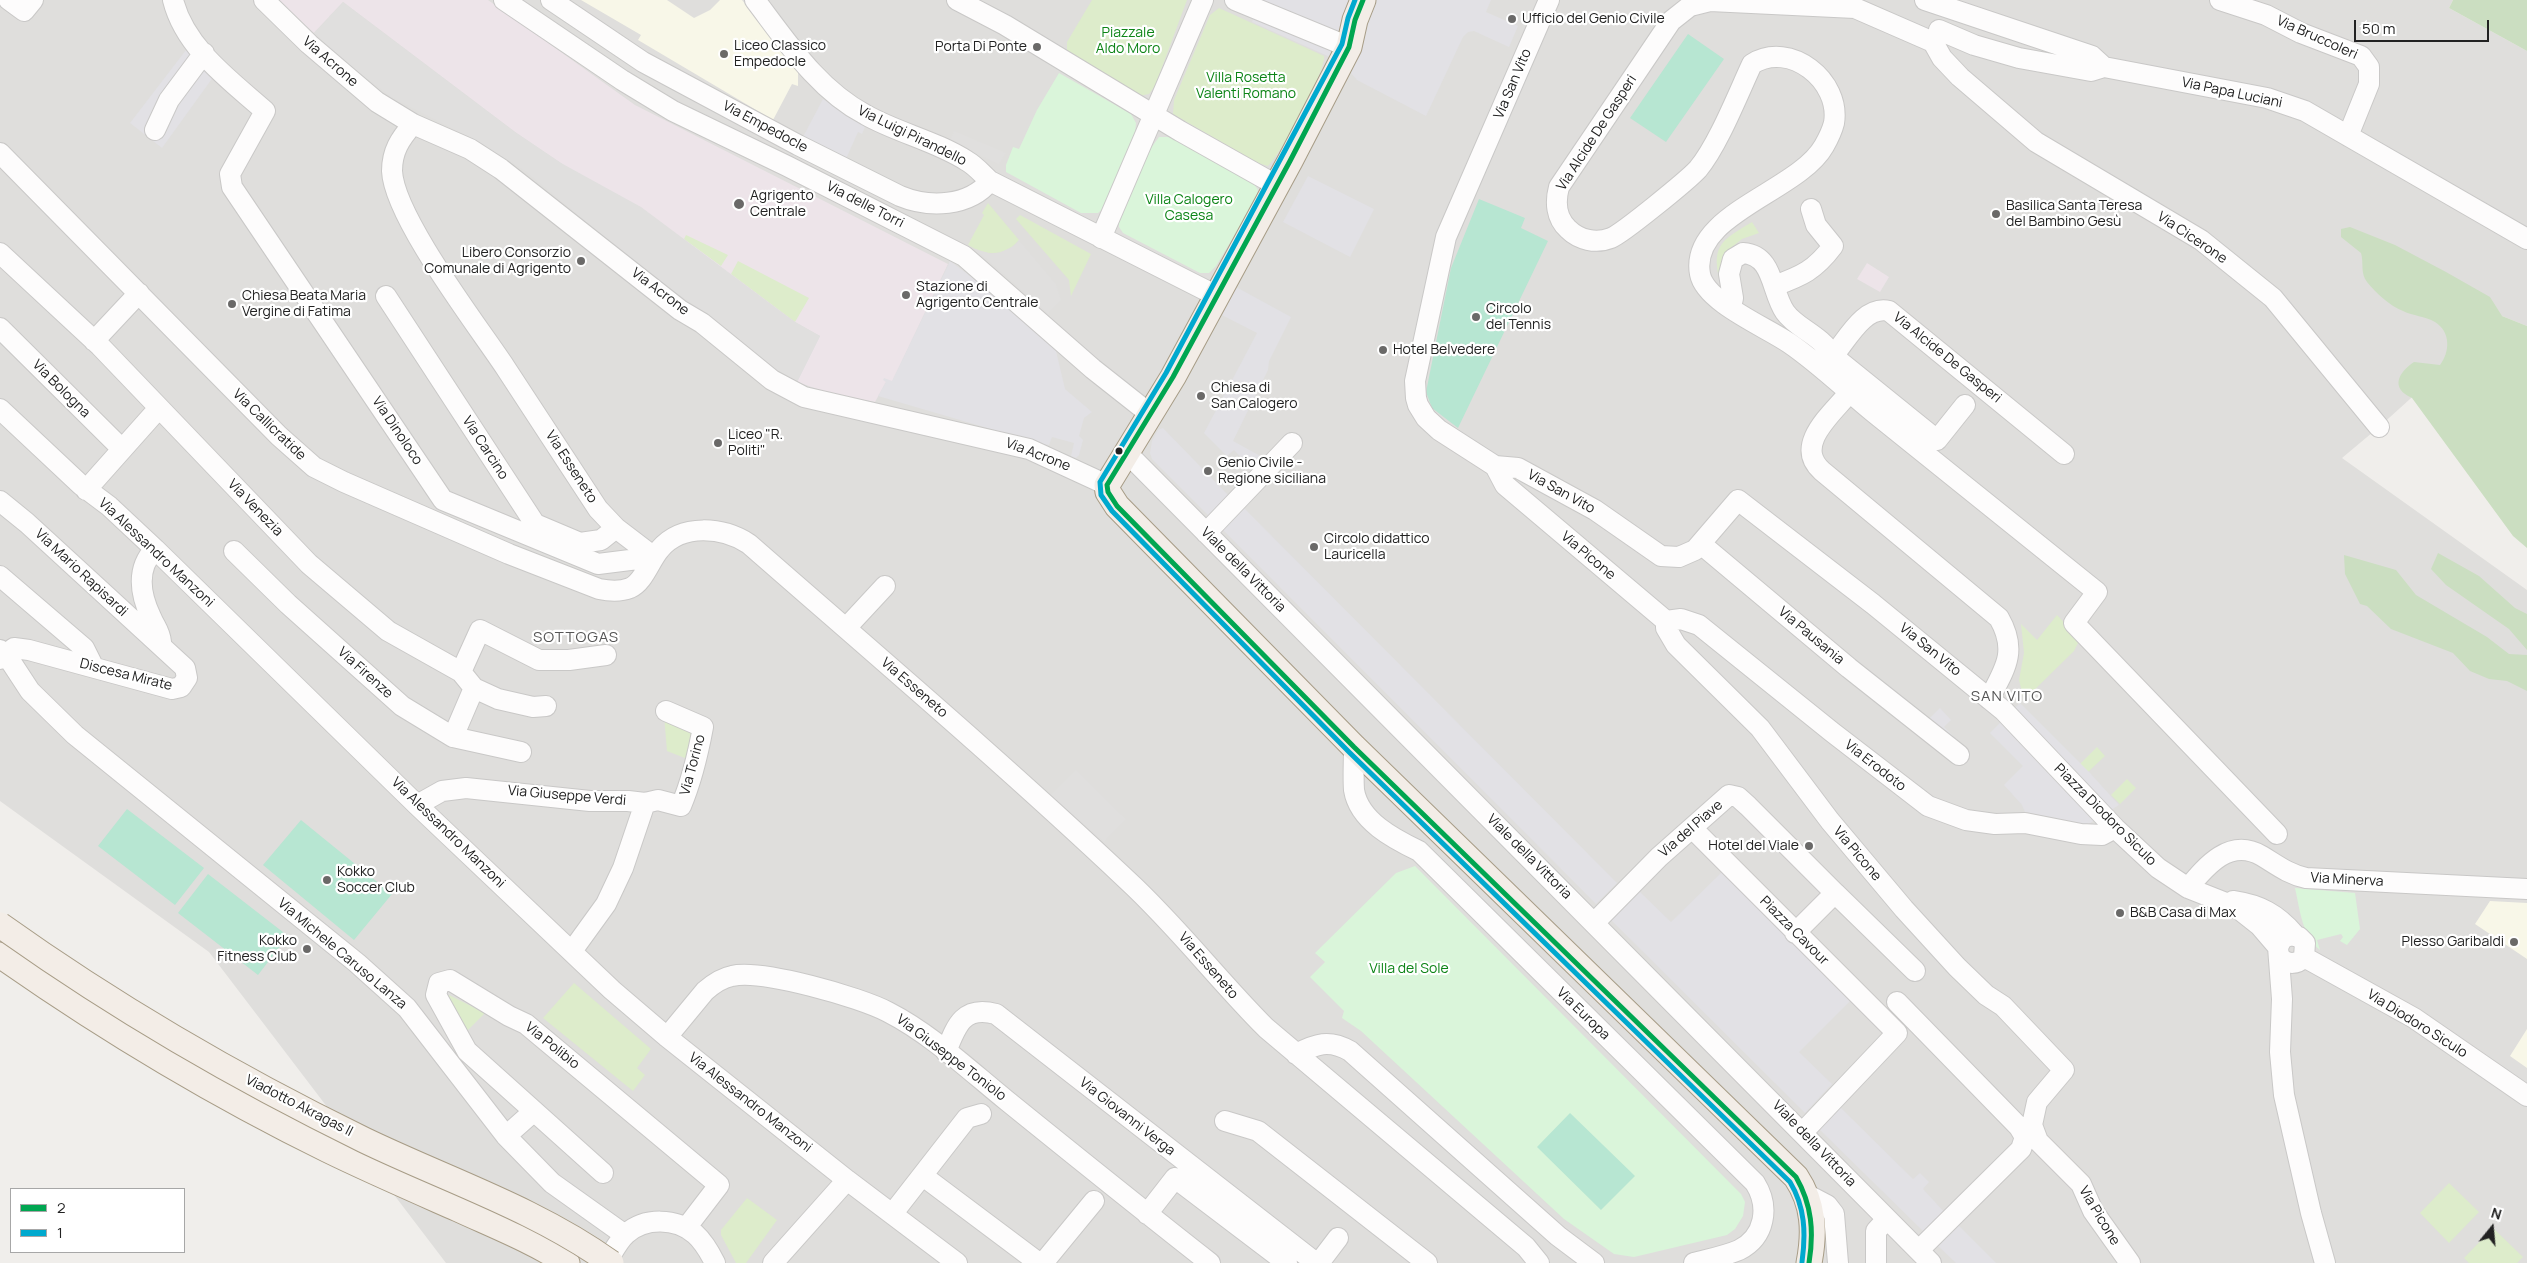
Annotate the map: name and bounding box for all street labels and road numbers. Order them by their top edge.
street label: Via Bruccoleri [2274,13,2360,63]
street label: Via Acrone [299,33,361,91]
street label: Via San Vito [1491,46,1535,122]
street label: Via Alcide De Gasperi [1553,72,1641,194]
street label: Via Papa Luciani [2180,74,2284,112]
street label: Via Empedocle [720,98,810,156]
street label: Via Luigi Pirandello [855,102,969,170]
street label: Via delle Torri [823,178,907,232]
street label: Via Cicerone [2154,208,2230,268]
street label: Via Acrone [628,265,692,319]
street label: Via Alcide De Gasperi [1889,309,2005,407]
street label: Via Bologna [29,357,93,421]
street label: Via Callicratide [229,386,309,464]
street label: Via Dinoloco [368,394,426,468]
street label: Via Carcino [458,413,512,483]
street label: Via Esseneto [541,428,601,506]
street label: Via Acrone [1003,435,1073,475]
street label: Via San Vito [1524,467,1598,517]
street label: Via Venezia [224,476,286,540]
street label: Via Alessandro Manzoni [95,495,217,611]
street label: Viale della Vittoria [1197,524,1289,616]
street label: Via Mario Rapisardi [31,526,131,620]
street label: Via Picone [1557,528,1619,584]
street label: Via Pausania [1775,604,1847,668]
street label: Via San Vito [1896,620,1964,680]
street label: Via Firenze [334,644,396,702]
street label: Discesa Mirate [78,655,174,695]
street label: Via Esseneto [877,655,951,721]
street label: Via Torino [677,733,709,797]
street label: Via Erodoto [1841,737,1909,795]
street label: Piazza Diodoro Siculo [2050,760,2160,870]
street label: Via Alessandro Manzoni [388,774,508,892]
street label: Via Giuseppe Verdi [507,782,627,810]
street label: Via del Piave [1656,797,1726,861]
street label: Viale della Vittoria [1483,811,1575,903]
street label: Via Picone [1829,823,1885,885]
street label: Via Minerva [2310,870,2384,890]
street label: Piazza Cavour [1756,893,1832,969]
street label: Via Michele Caruso Lanza [274,895,410,1013]
street label: Via Esseneto [1175,929,1241,1003]
street label: Via Europa [1553,984,1613,1044]
street label: Via Diodoro Siculo [2364,986,2470,1062]
street label: Via Giuseppe Toniolo [893,1011,1009,1105]
street label: Via Polibio [521,1019,583,1073]
street label: Via Alessandro Manzoni [685,1050,815,1156]
street label: Viadotto Akragas II [242,1072,356,1140]
street label: Via Giovanni Verga [1076,1074,1178,1160]
street label: Viale della Vittoria [1769,1097,1859,1191]
street label: Via Picone [2075,1183,2123,1249]

